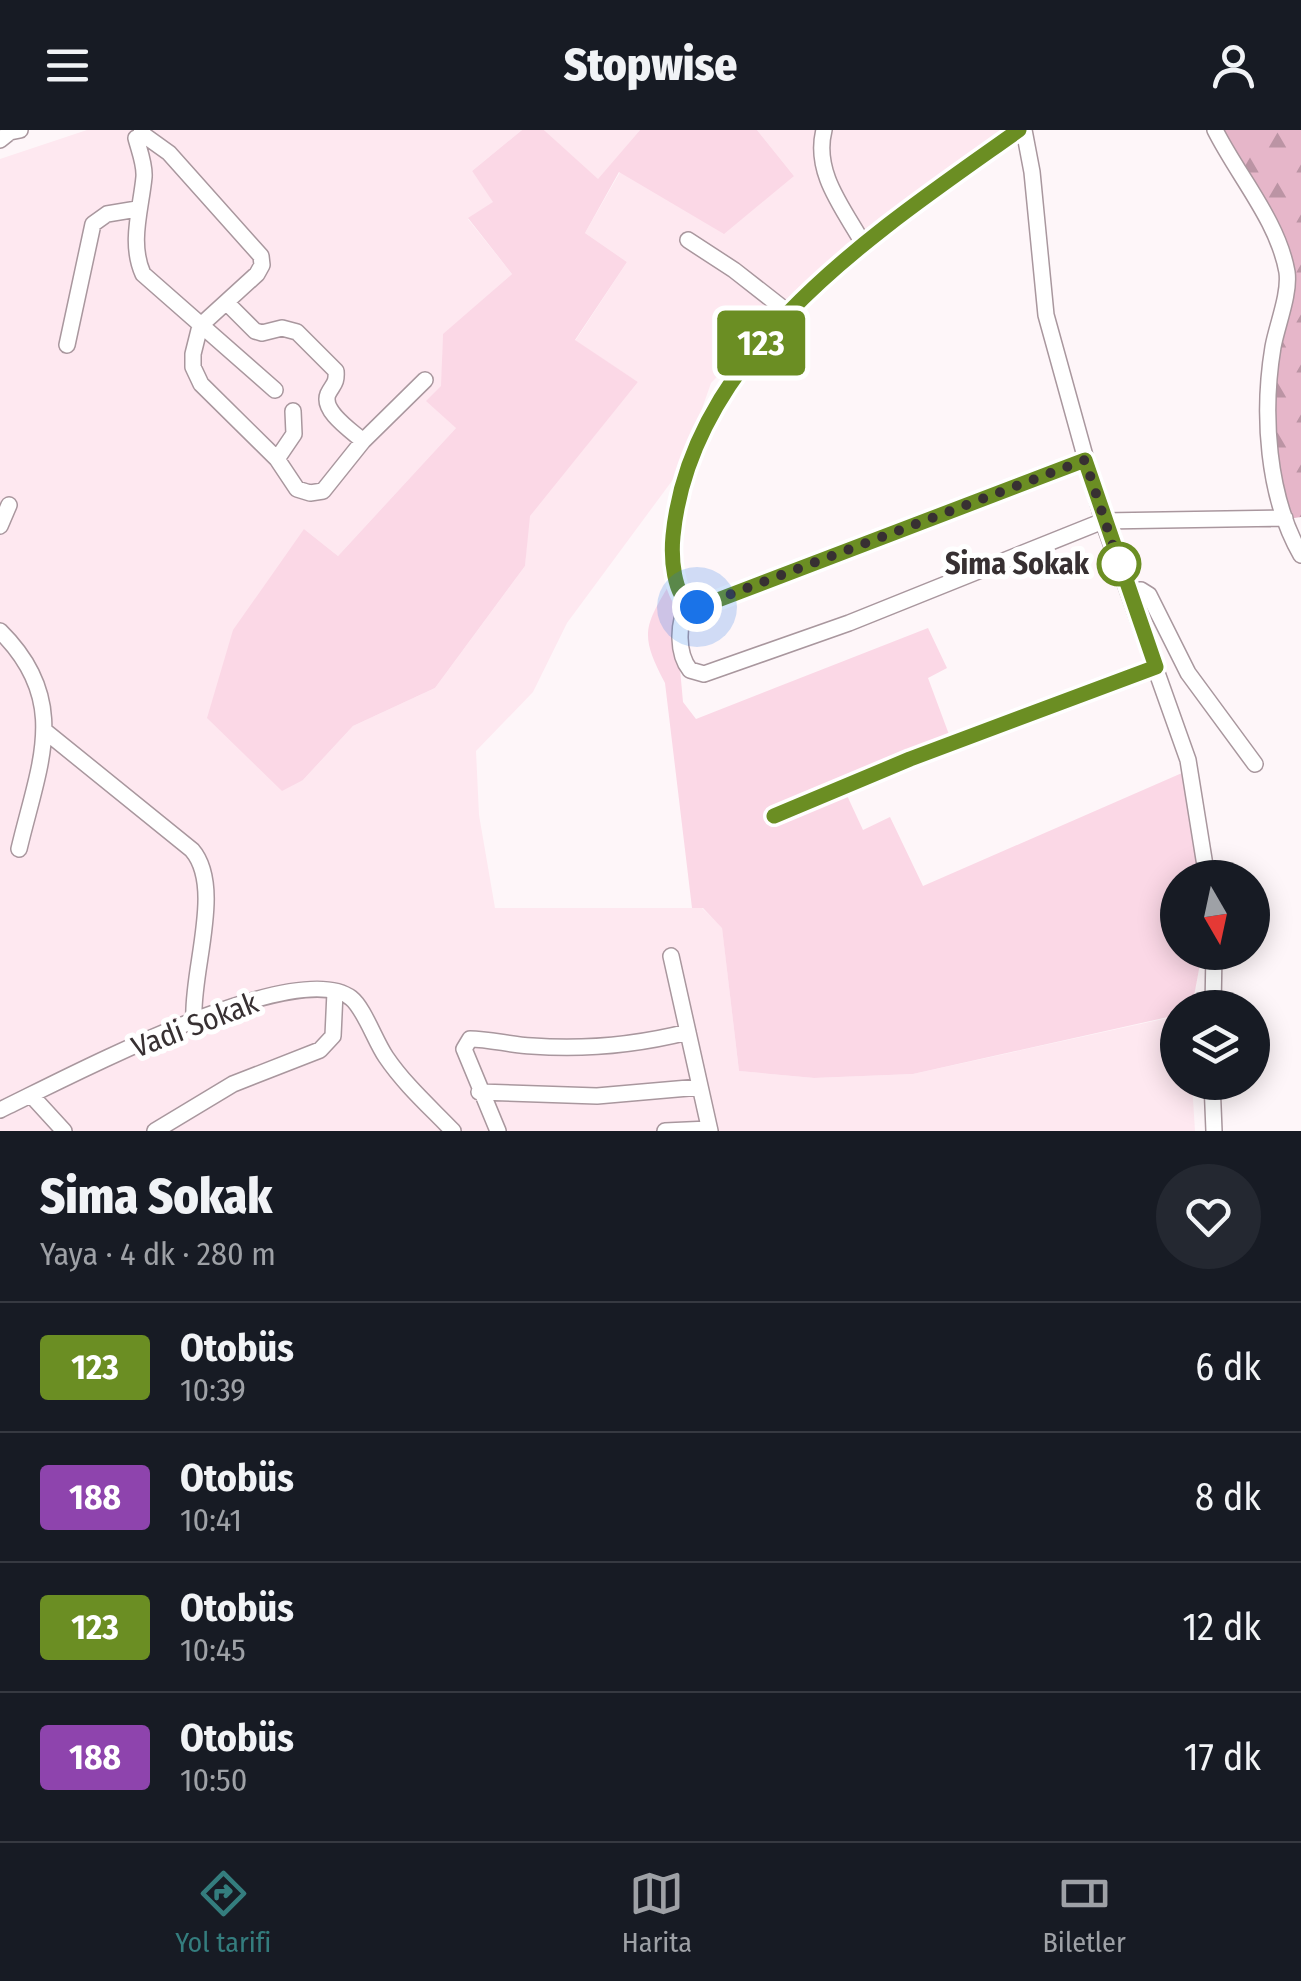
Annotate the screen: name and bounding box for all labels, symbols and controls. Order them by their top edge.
icon: menu [40,38,95,93]
text: Stopwise [564,38,737,92]
icon: person [1206,38,1261,93]
line badge: 123 [704,310,818,376]
text: 123 [737,322,785,364]
marker: Sima Sokak [1098,543,1140,585]
place label: Sima Sokak [945,546,1090,582]
your location [672,582,722,632]
north arrow [1160,860,1270,970]
map controls [1160,860,1270,1100]
street label: Vadi Sokak [127,984,263,1066]
button: layers [1160,990,1270,1100]
button: heart [1156,1164,1261,1269]
text: Sima Sokak [40,1168,272,1226]
text: Yaya · 4 dk · 280 m [40,1235,276,1273]
text: Otobüs [180,1325,294,1371]
text: 6 dk [1195,1344,1261,1390]
text: 123 [71,1346,119,1388]
text: 10:39 [180,1371,246,1409]
text: Otobüs [180,1455,294,1501]
text: 8 dk [1195,1474,1261,1520]
text: 188 [69,1476,121,1518]
text: 10:41 [180,1501,242,1539]
text: Otobüs [180,1585,294,1631]
text: 12 dk [1182,1604,1261,1650]
text: 123 [71,1606,119,1648]
text: 10:45 [180,1631,246,1669]
text: Otobüs [180,1715,294,1761]
text: 17 dk [1184,1734,1261,1780]
text: 188 [69,1736,121,1778]
text: 10:50 [180,1761,247,1799]
tab: Yol tarifi [175,1866,271,1959]
tab: Harita [622,1866,692,1959]
tab: Biletler [1043,1866,1126,1959]

